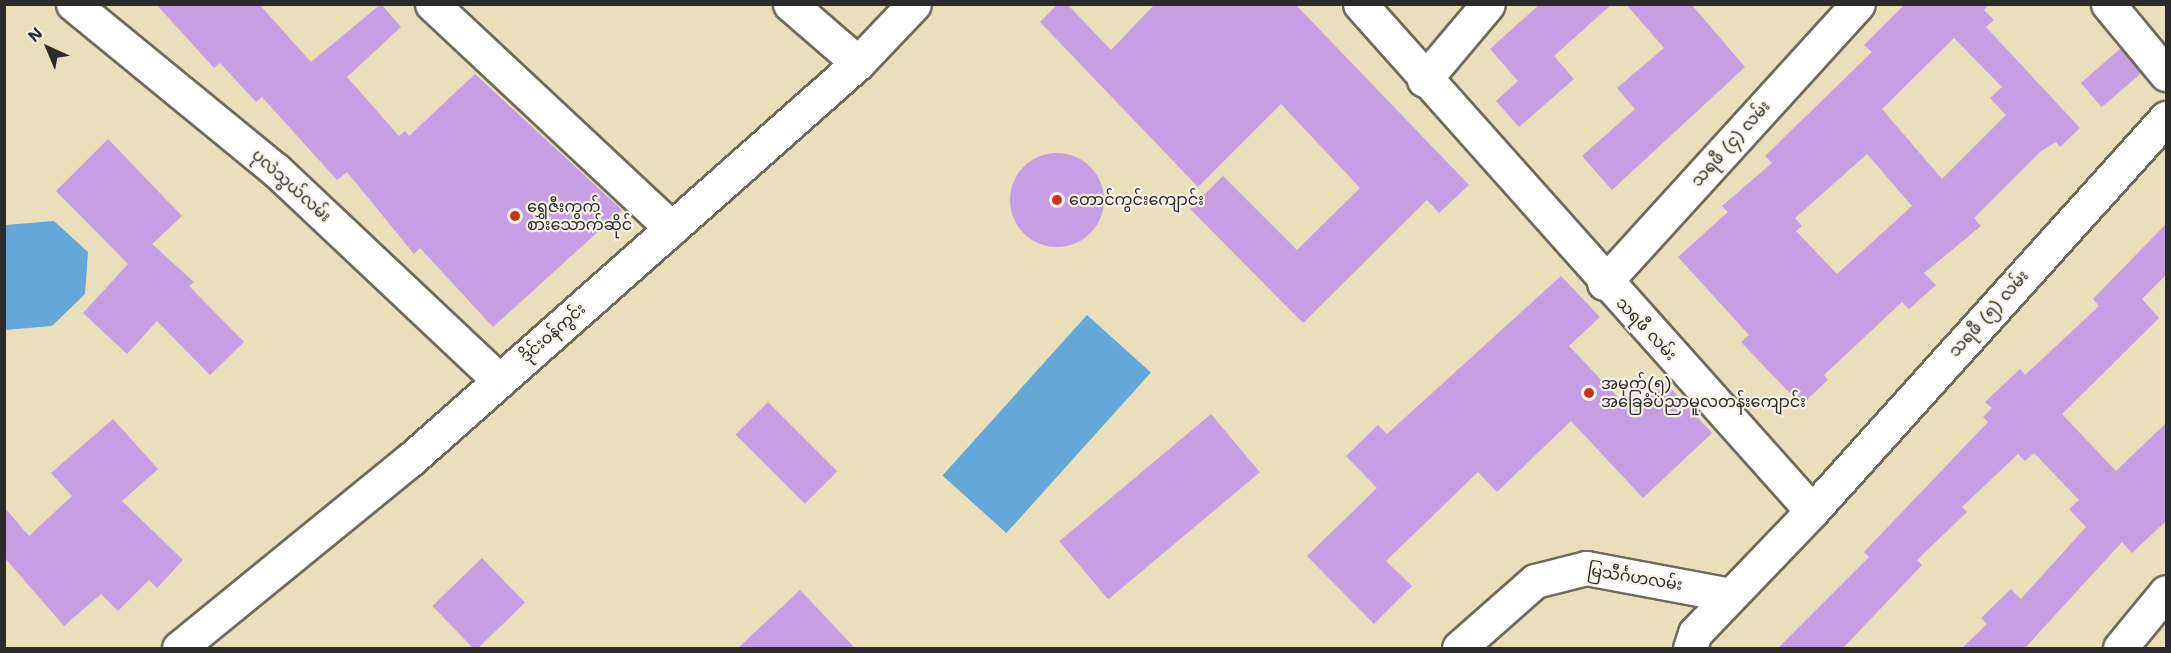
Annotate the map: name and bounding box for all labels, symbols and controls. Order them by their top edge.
north arrow [18,18,78,78]
text: N [23,23,47,47]
street label: သရဖီ (၄) လမ်း [1688,97,1774,191]
street label: ပုလဲသွယ်လမ်း [248,146,334,226]
place label: တောင်ကွင်းကျောင်း [1069,190,1204,210]
marker: တောင်ကွင်းကျောင်း [1050,193,1064,207]
place label: ရွှေဇီးကွက် စားသောက်ဆိုင် [527,197,632,235]
marker: ရွှေဇီးကွက် စားသောက်ဆိုင် [508,209,522,223]
street label: သရဖီ (၅) လမ်း [1945,267,2033,361]
street label: သရဖီ လမ်း [1612,293,1680,365]
street label: ဒိုင်းဝန်ကွင်း [517,300,589,366]
place label: အမှတ်(၅) အခြေခံပညာမူလတန်းကျောင်း [1601,374,1806,412]
marker: အမှတ်(၅) အခြေခံပညာမူလတန်းကျောင်း [1582,386,1596,400]
street label: မြသီင်္ဂဟလမ်း [1586,561,1684,595]

